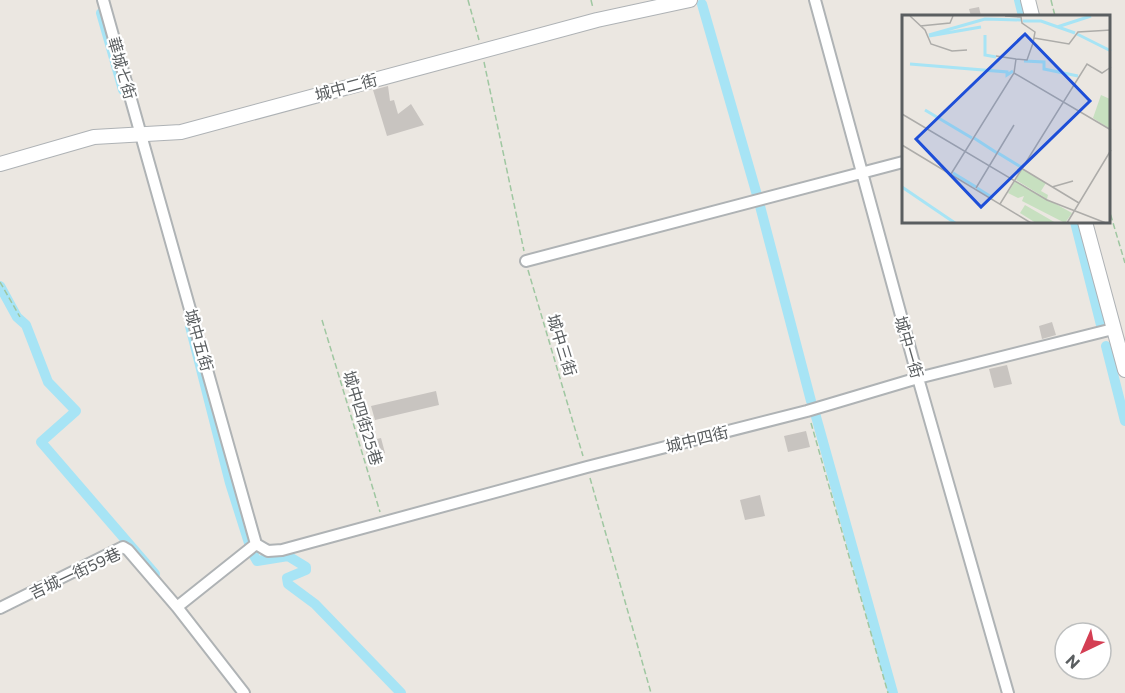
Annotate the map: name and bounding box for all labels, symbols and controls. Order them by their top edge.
inset map [902,15,1110,224]
street label: 華城七街 [105,34,140,101]
street label: 城中二街 [312,69,379,104]
street label: 城中五街 [182,306,217,373]
street label: 城中三街 [544,311,581,378]
street label: 城中一街 [892,313,927,380]
street label: 城中四街25巷 [340,368,387,468]
street label: 城中四街 [664,422,730,455]
street label: 吉城一街59巷 [26,543,124,602]
north arrow [1053,621,1113,681]
text: N [1061,651,1083,673]

